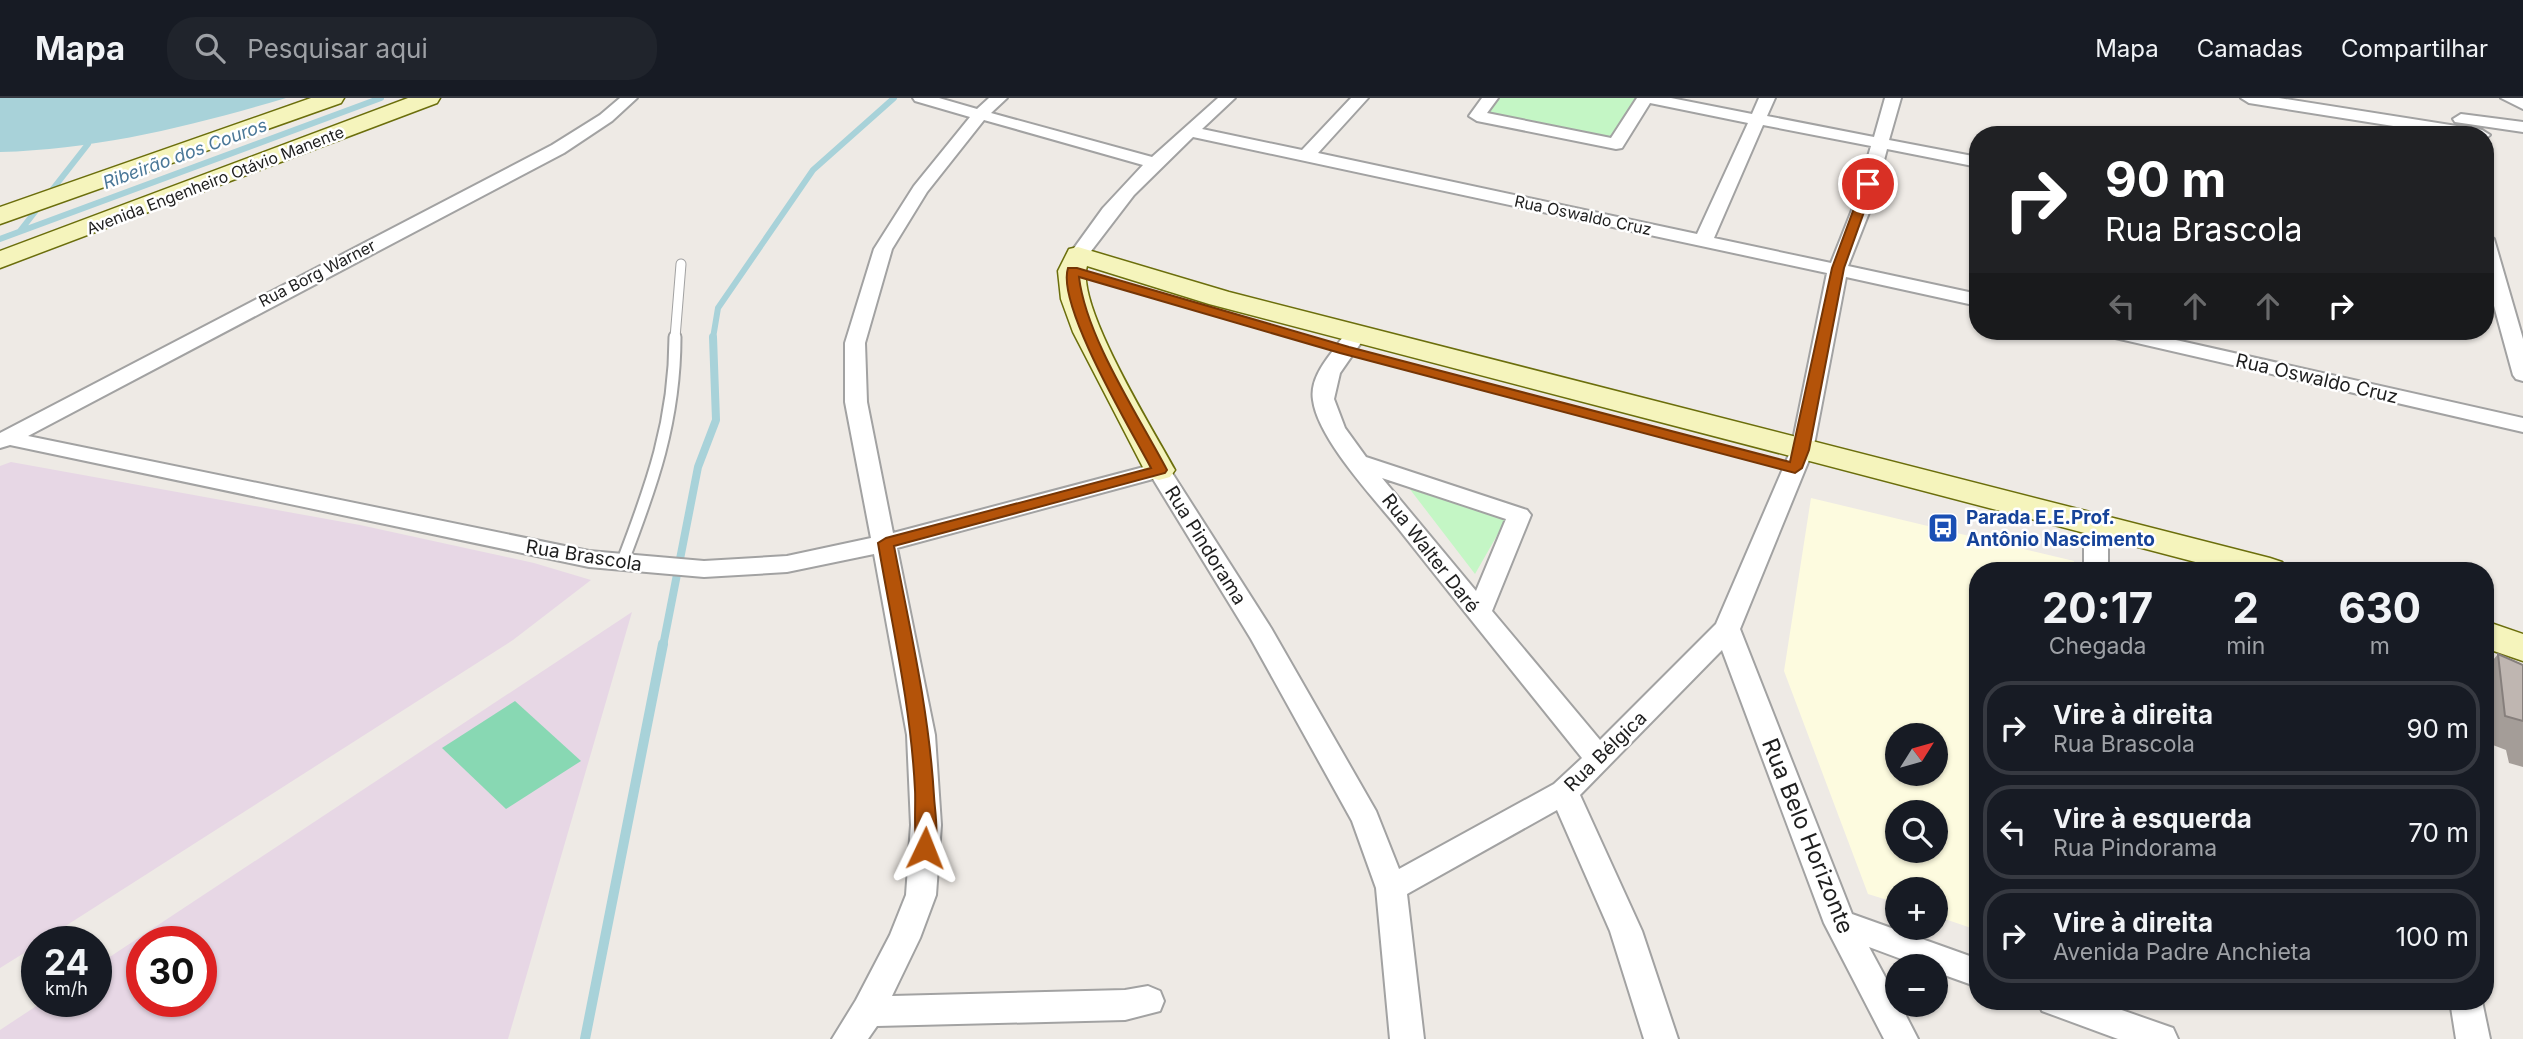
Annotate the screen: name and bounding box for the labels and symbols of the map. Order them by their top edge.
water label: Ribeirão dos Couros [100,114,270,193]
street label: Avenida Engenheiro Otávio Manente [83,122,347,238]
pin [1838,154,1898,214]
street label: Rua Oswaldo Cruz [1513,191,1653,239]
street label: Rua Borg Warner [255,235,379,311]
street label: Rua Oswaldo Cruz [2233,349,2400,408]
street label: Rua Pindorama [1160,482,1251,609]
street label: Rua Walter Daré [1377,489,1484,617]
place label: Parada E.E.Prof. Antônio Nascimento [1966,506,2155,551]
bus stop icon: Parada E.E.Prof. Antônio Nascimento [1926,511,1960,545]
street label: Rua Brascola [524,535,644,576]
street label: Rua Bélgica [1559,706,1651,796]
north arrow [1885,723,1948,786]
street label: Rua Belo Horizonte [1756,734,1860,938]
position arrow [888,811,962,885]
speed limit sign: 30 [126,926,217,1017]

